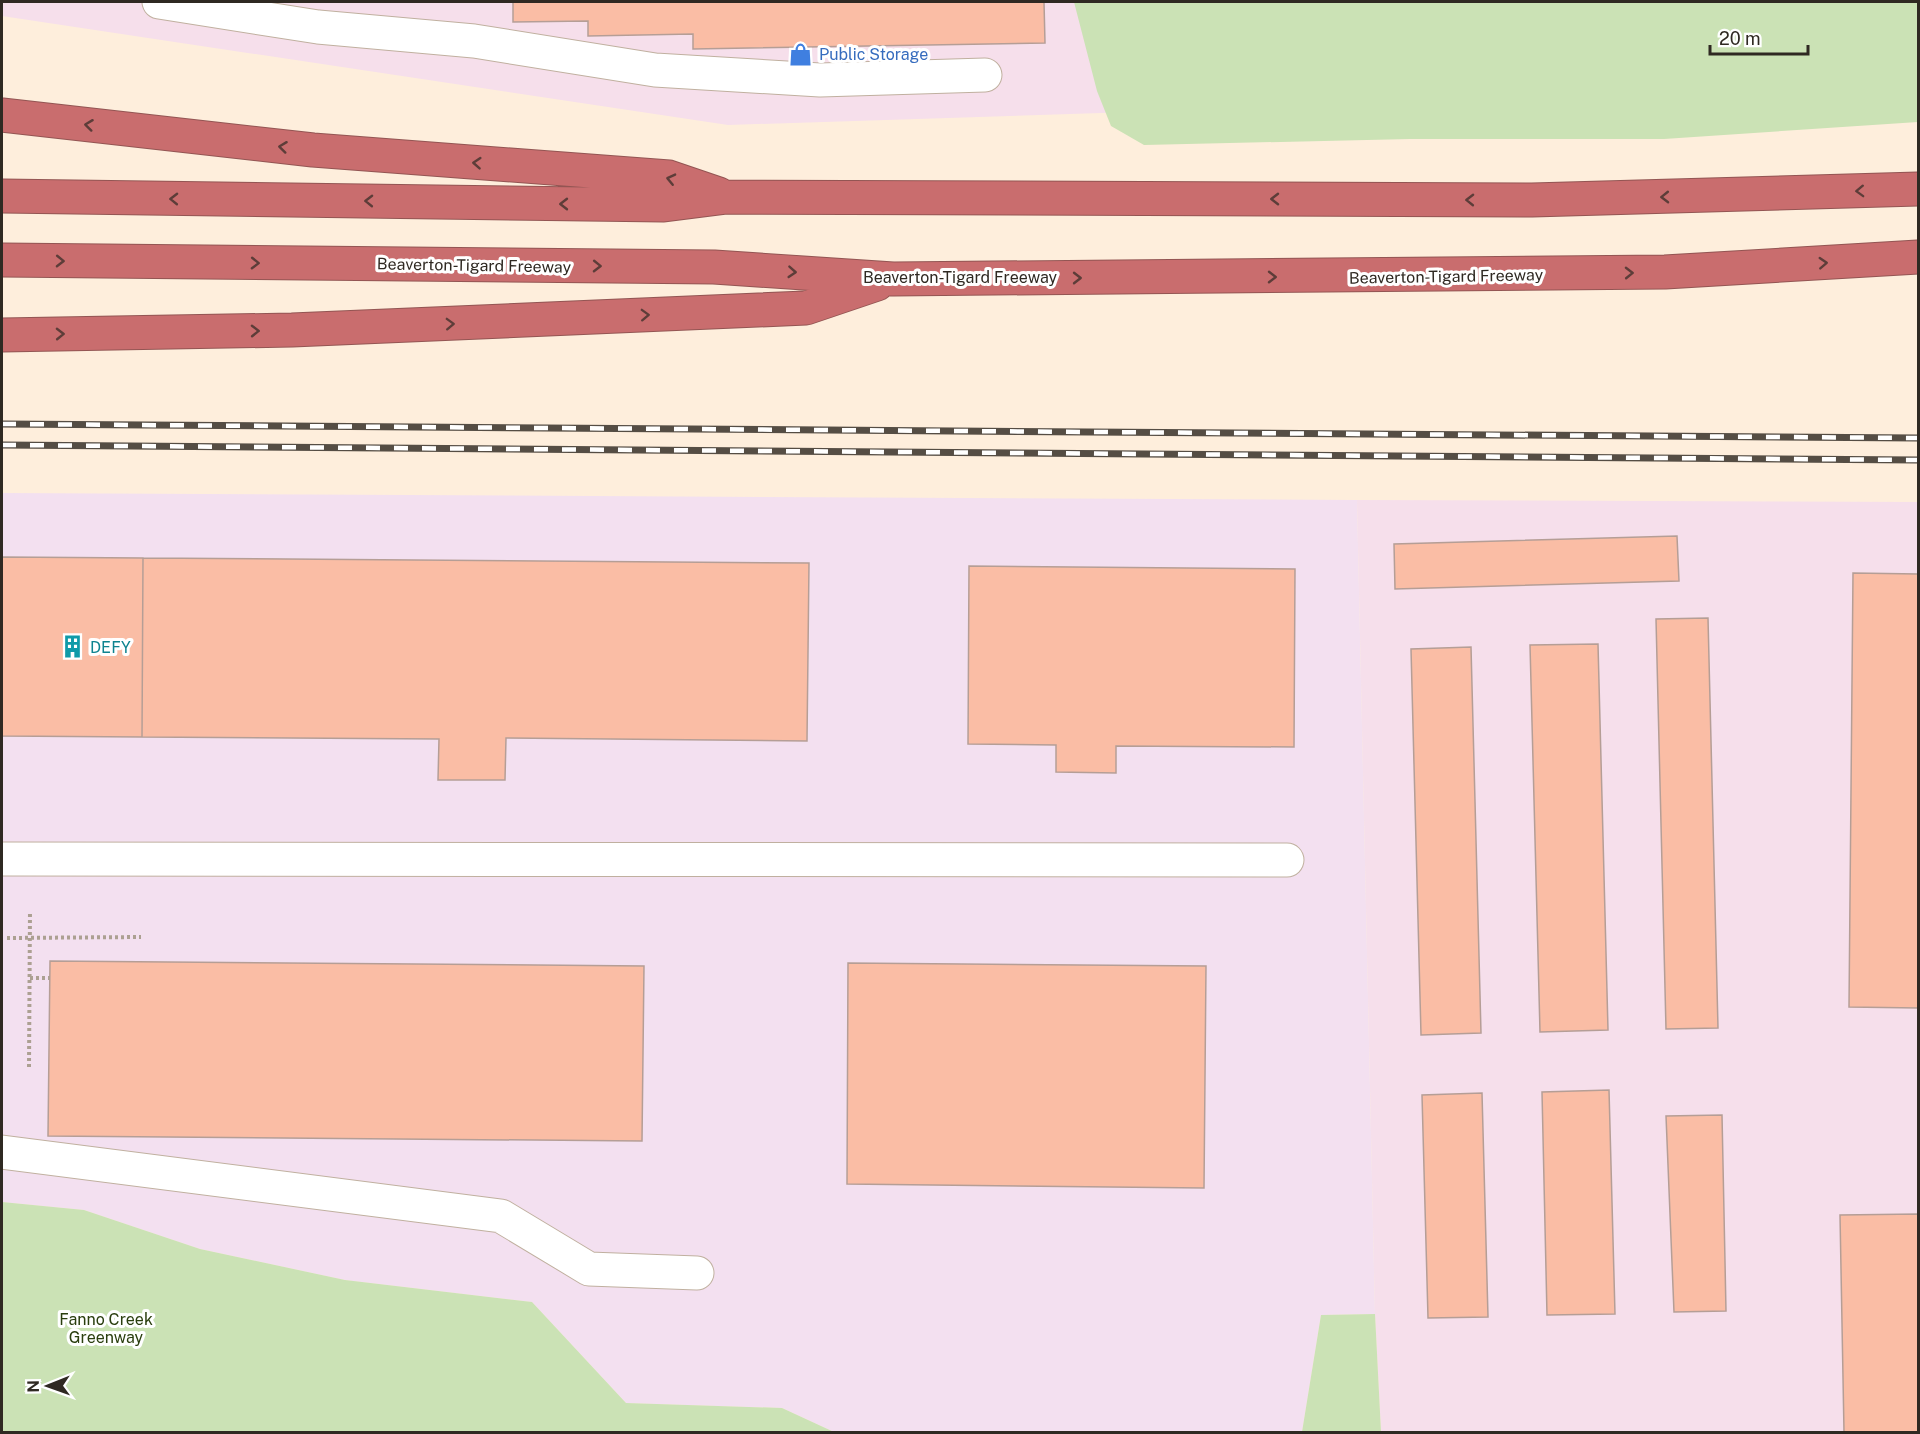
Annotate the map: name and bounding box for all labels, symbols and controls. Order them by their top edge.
scale bar [1710,18,1808,56]
text: 20 m [1719,28,1761,49]
shop icon: Public Storage [788,41,814,67]
place label: Public Storage [819,45,928,64]
one-way arrow [84,119,94,131]
one-way arrow [278,141,287,154]
one-way arrow [472,156,481,169]
one-way arrow [666,173,676,186]
one-way arrow [1856,185,1865,198]
one-way arrow [1661,191,1670,203]
one-way arrow [169,193,178,205]
one-way arrow [1271,193,1280,205]
one-way arrow [1466,194,1475,206]
one-way arrow [364,195,373,208]
one-way arrow [559,198,568,210]
street label: Beaverton-Tigard Freeway [377,254,572,277]
one-way arrow [55,255,64,267]
one-way arrow [250,257,259,269]
one-way arrow [1819,257,1828,270]
one-way arrow [592,260,601,272]
one-way arrow [787,265,796,278]
street label: Beaverton-Tigard Freeway [1349,265,1544,288]
one-way arrow [1624,267,1633,279]
street label: Beaverton-Tigard Freeway [863,268,1058,287]
one-way arrow [1268,271,1277,283]
one-way arrow [1073,272,1082,284]
one-way arrow [640,309,649,321]
one-way arrow [445,317,454,330]
one-way arrow [250,325,259,337]
one-way arrow [55,328,64,341]
building icon: DEFY [59,634,85,660]
place label: DEFY [90,638,131,657]
park label: Fanno Creek Greenway [59,1310,153,1347]
north arrow [18,1356,78,1416]
text: N [24,1380,43,1393]

